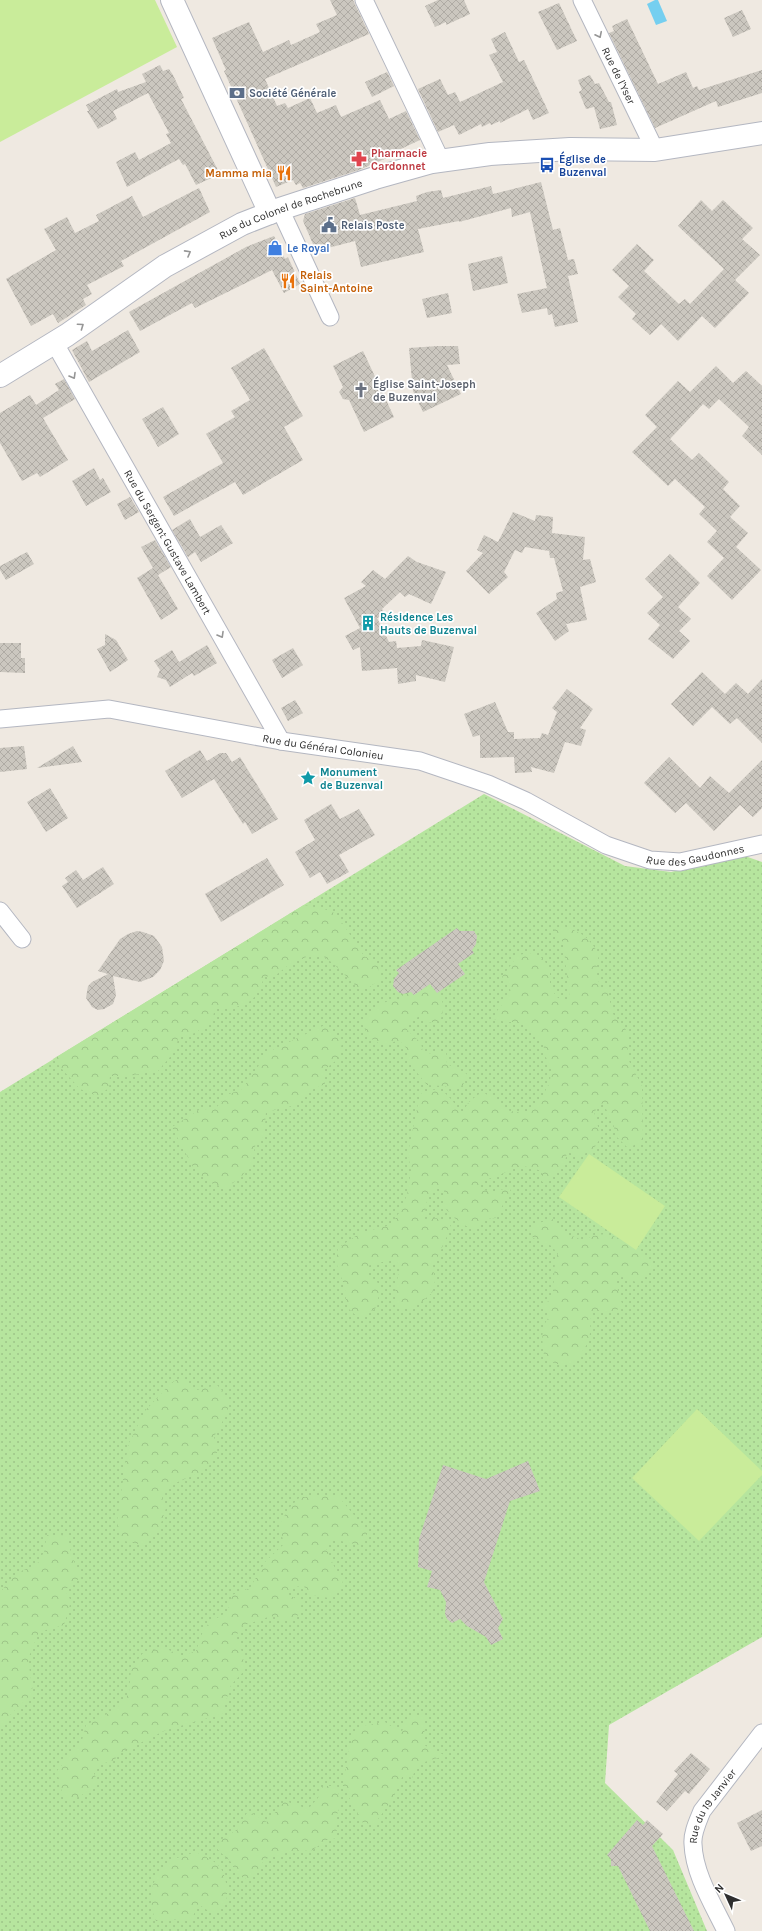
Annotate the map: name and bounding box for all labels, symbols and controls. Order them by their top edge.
one-way arrow [594,31,602,38]
street label: Rue de l'Yser [599,45,638,106]
bank icon: Société Générale [228,84,246,102]
place label: Société Générale [249,87,337,100]
place label: Pharmacie Cardonnet [371,147,427,173]
pharmacy icon: Pharmacie Cardonnet [350,150,368,168]
place label: Église de Buzenval [559,151,607,179]
bus stop icon: Église de Buzenval [538,156,556,174]
restaurant icon: Mamma mia [275,164,293,182]
place label: Mamma mia [205,167,272,180]
street label: Rue du Colonel de Rochebrune [217,176,365,242]
public building icon: Relais Poste [320,216,338,234]
place label: Relais Poste [341,219,405,232]
shop icon: Le Royal [266,239,284,257]
place label: Le Royal [287,242,330,255]
one-way arrow [184,250,191,258]
place label: Relais Saint-Antoine [300,269,373,295]
restaurant icon: Relais Saint-Antoine [279,272,297,290]
one-way arrow [76,324,83,331]
one-way arrow [69,372,76,379]
place label: Église Saint-Joseph de Buzenval [373,376,476,404]
church icon: Église Saint-Joseph de Buzenval [352,381,370,399]
street label: Rue du Sergent Gustave Lambert [121,468,214,617]
place label: Résidence Les Hauts de Buzenval [380,611,477,637]
building icon: Résidence Les Hauts de Buzenval [359,614,377,632]
one-way arrow [216,631,223,638]
street label: Rue du Général Colonieu [261,732,385,763]
place label: Monument de Buzenval [320,766,383,792]
place icon: Monument de Buzenval [299,769,317,787]
street label: Rue des Gaudonnes [644,842,746,869]
street label: Rue du 19 Janvier [687,1766,739,1844]
north arrow [706,1875,746,1915]
text: N [712,1881,727,1896]

